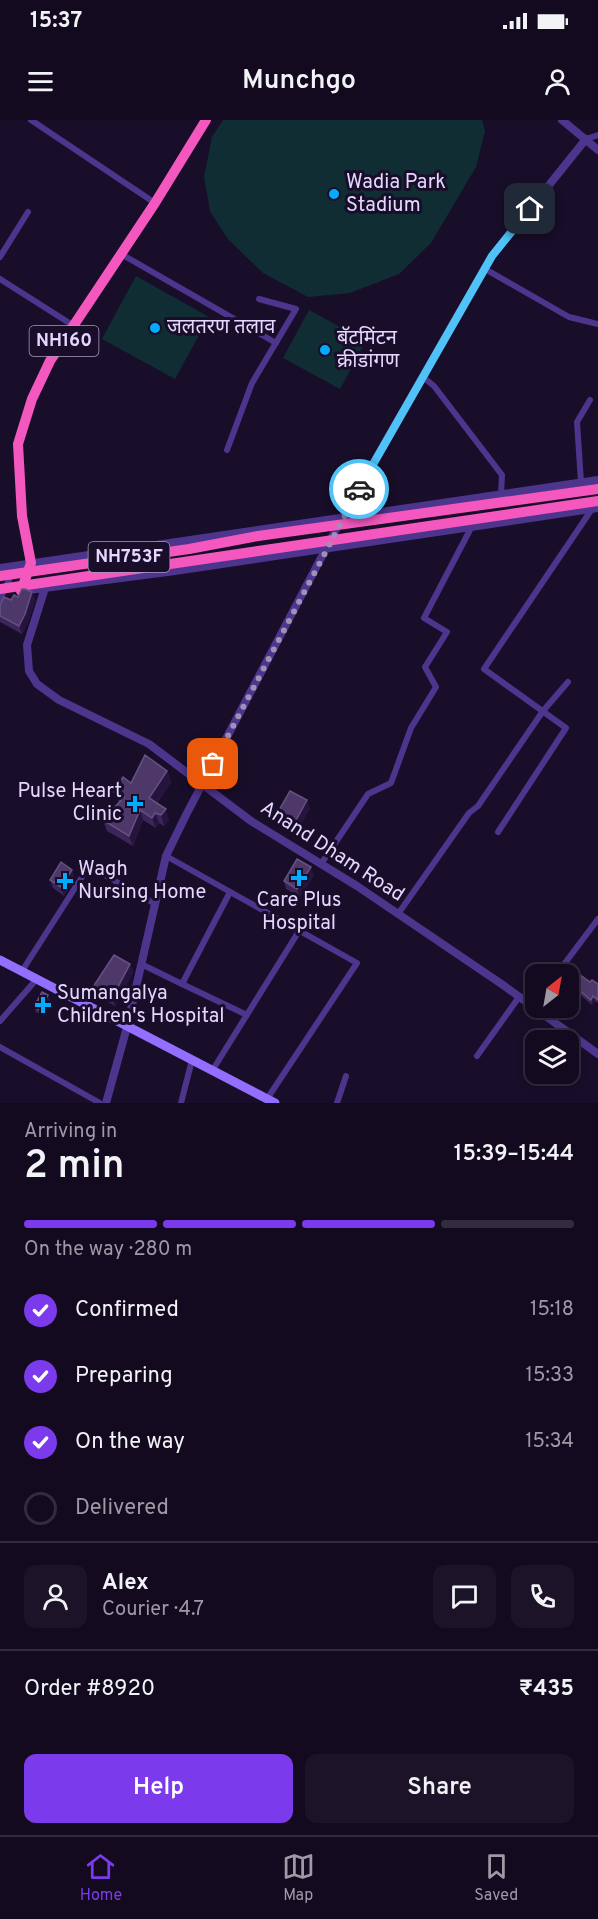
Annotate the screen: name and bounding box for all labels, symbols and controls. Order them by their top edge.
text: 15:37 [30,8,82,35]
text: Munchgo [242,64,356,98]
icon: menu [24,65,57,98]
icon: person [541,65,574,98]
place label: Wadia Park Stadium [346,170,446,219]
pin [504,183,555,234]
marker: Wadia Park Stadium [327,187,341,201]
icon: home [513,192,546,225]
place label: जलतरण तलाव [167,315,276,341]
marker: जलतरण तलाव [148,321,162,335]
road number: NH160 [29,326,98,356]
place label: बॅटमिंटन क्रीडांगण [337,326,400,375]
marker: बॅटमिंटन क्रीडांगण [318,343,332,357]
courier [329,459,389,519]
icon: car [343,473,376,506]
road number: NH753F [88,542,170,572]
pin [187,738,238,789]
icon: bag [196,747,229,780]
place label: Pulse Heart Clinic [17,779,122,828]
marker: Pulse Heart Clinic [126,795,144,813]
street label: Anand Dham Road [255,796,409,908]
place label: Wagh Nursing Home [78,857,206,906]
marker: Care Plus Hospital [290,869,308,887]
marker: Wagh Nursing Home [56,872,74,890]
place label: Care Plus Hospital [257,888,341,937]
north arrow [525,964,579,1018]
map controls [525,964,579,1084]
place label: Sumangalya Children's Hospital [57,981,225,1030]
marker: Sumangalya Children's Hospital [34,996,52,1014]
button: layers [525,1030,579,1084]
text: Arriving in [24,1119,117,1145]
text: 15:39–15:44 [454,1141,574,1168]
text: 2 min [24,1143,125,1192]
text: On the way · 280 m [24,1237,192,1263]
icon: check [24,1294,57,1327]
text: Confirmed [75,1297,179,1324]
text: 15:18 [530,1297,574,1323]
icon: check [24,1360,57,1393]
text: Preparing [75,1363,173,1390]
text: 15:33 [526,1363,574,1389]
icon: check [24,1426,57,1459]
text: On the way [75,1429,185,1456]
text: 15:34 [525,1429,574,1455]
text: Delivered [75,1495,169,1522]
button: person [24,1565,87,1628]
button: chat [433,1565,496,1628]
button: phone [511,1565,574,1628]
text: Alex [102,1570,149,1597]
text: Courier · 4.7 [102,1597,204,1623]
text: Order #8920 [24,1676,155,1703]
text: ₹435 [519,1676,574,1703]
button: Help [24,1754,293,1823]
button: Share [305,1754,574,1823]
tab: Home [80,1850,122,1906]
tab: Map [282,1850,315,1906]
tab: Saved [474,1850,518,1906]

